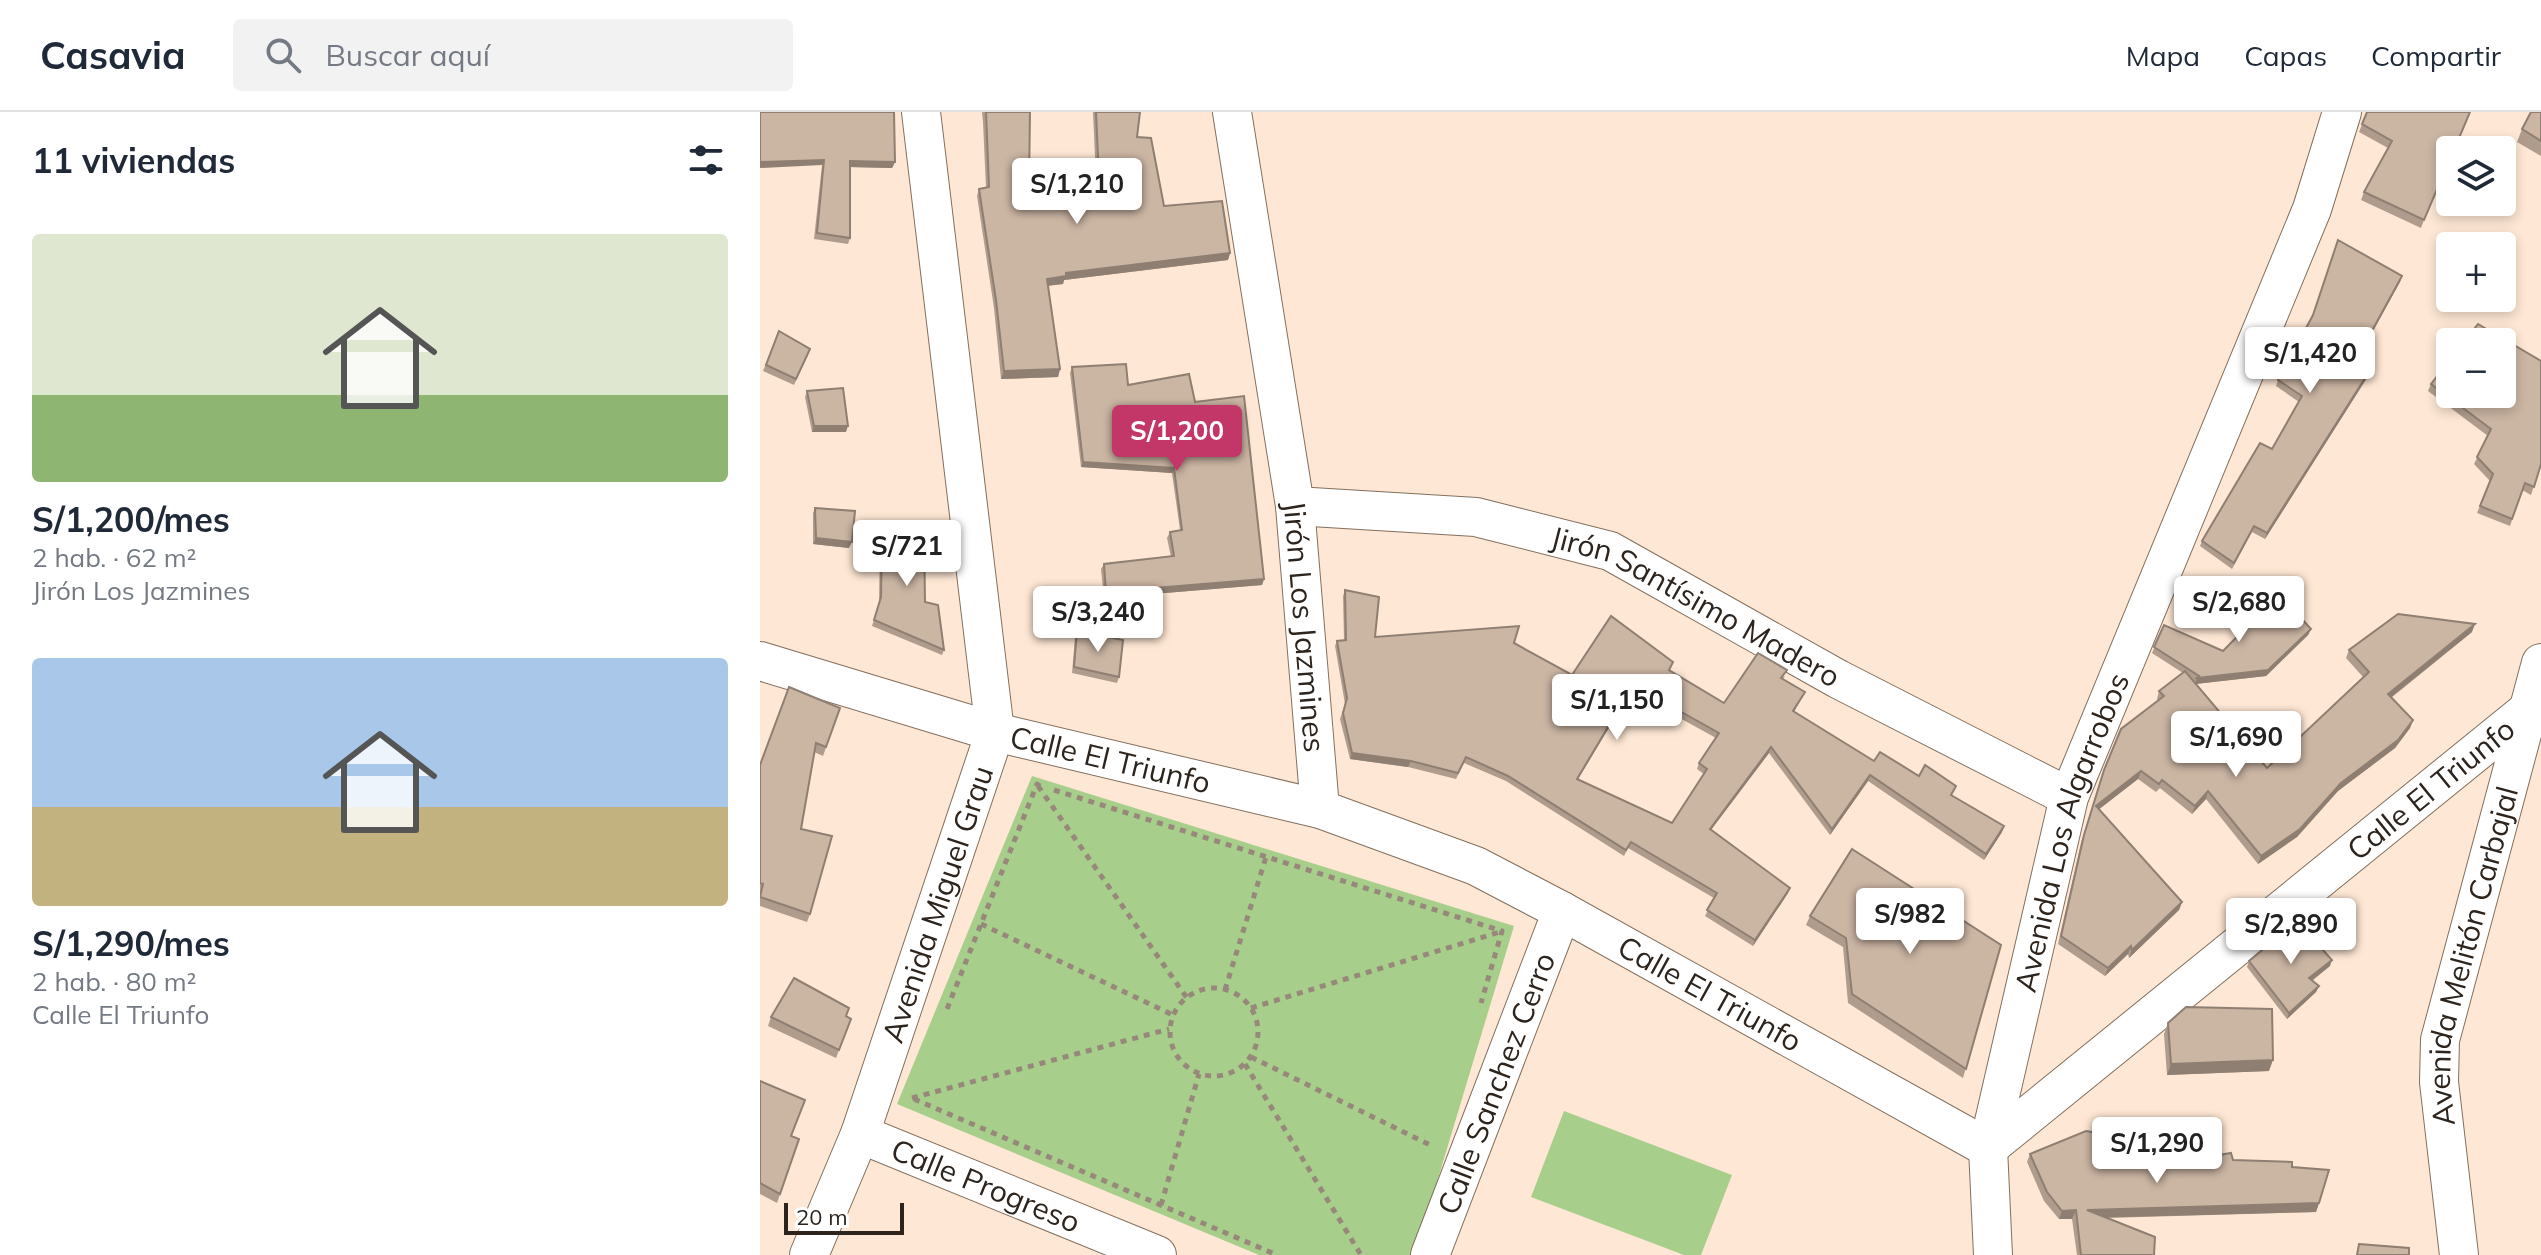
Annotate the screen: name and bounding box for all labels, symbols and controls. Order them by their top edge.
search box [233,19,793,91]
text: Casavia [40,31,185,79]
icon: search [261,33,305,77]
text: Buscar aquí [325,36,490,74]
text: Mapa [2126,38,2200,73]
text: Capas [2244,38,2327,73]
text: Compartir [2371,38,2501,73]
map controls [2436,136,2516,408]
button: layers [2436,136,2516,216]
icon: filters [684,138,728,182]
text: 11 viviendas [32,139,235,182]
pin: S/1,210 [1003,158,1151,226]
text: S/1,210 [1030,167,1124,200]
button: + [2436,232,2516,312]
icon: home [308,286,452,430]
pin: S/1,420 [2236,327,2384,395]
button: − [2436,328,2516,408]
text: S/1,420 [2263,336,2357,369]
pin: S/1,200 [1103,405,1251,473]
text: S/1,200 [1130,414,1224,447]
text: S/1,200/mes [32,498,230,541]
street label: Jirón Los Jazmines [1275,498,1334,754]
street label: Jirón Santísimo Madero [1547,518,1847,695]
pin: S/721 [851,520,963,588]
text: S/721 [871,529,943,562]
text: 2 hab. · 62 m² [32,541,196,574]
text: Jirón Los Jazmines [32,574,250,607]
pin: S/2,680 [2165,576,2313,644]
text: S/2,680 [2192,585,2286,618]
pin: S/3,240 [1024,586,1172,654]
text: S/3,240 [1051,595,1145,628]
street label: Avenida Los Algarrobos [2006,667,2137,996]
pin: S/1,150 [1543,674,1691,742]
text: S/1,150 [1570,683,1664,716]
icon: home [308,710,452,854]
street label: Calle El Triunfo [2339,710,2522,868]
pin: S/1,690 [2162,711,2310,779]
street label: Calle El Triunfo [1006,717,1214,801]
text: S/1,690 [2189,720,2283,753]
street label: Avenida Miguel Grau [873,761,1001,1047]
street label: Avenida Melitón Carbajal [2419,782,2526,1128]
pin: S/982 [1854,888,1966,956]
text: S/982 [1874,897,1946,930]
pin: S/2,890 [2217,898,2365,966]
text: S/2,890 [2244,907,2338,940]
text: S/1,290/mes [32,922,230,965]
street label: Calle El Triunfo [1611,927,1809,1060]
street label: Calle Sanchez Cerro [1428,947,1563,1220]
text: 2 hab. · 80 m² [32,965,196,998]
text: Calle El Triunfo [32,998,209,1031]
pin: S/1,290 [2083,1117,2231,1185]
text: S/1,290 [2110,1126,2204,1159]
street label: Calle Progreso [886,1130,1086,1241]
scale bar [784,1199,904,1235]
text: 20 m [796,1203,847,1231]

